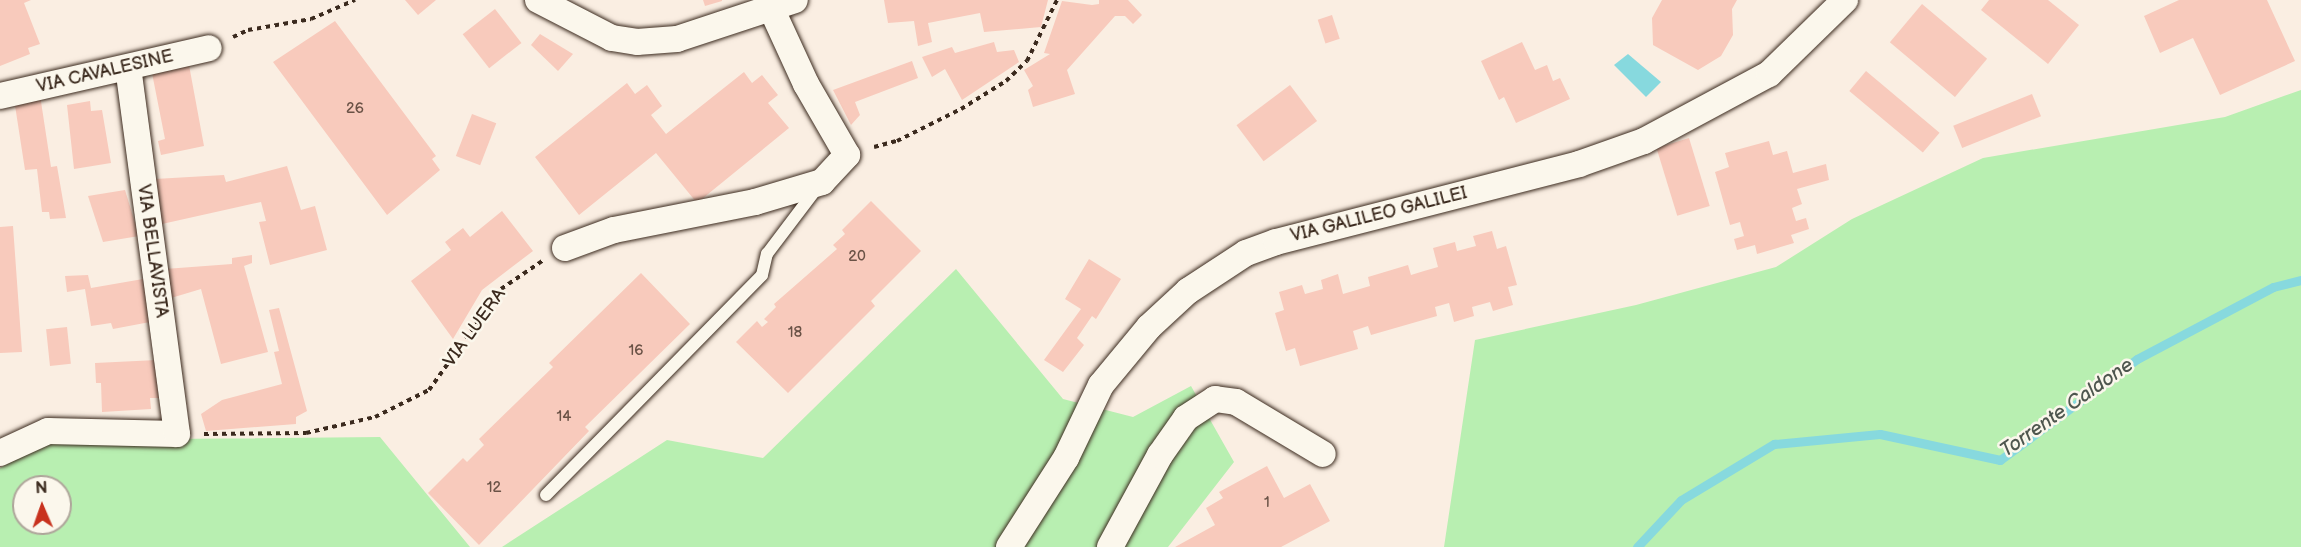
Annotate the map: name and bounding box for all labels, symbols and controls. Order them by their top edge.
street label: VIA CAVALESINE [35,46,175,98]
house number: 26 [346,100,364,118]
street label: VIA BELLAVISTA [132,183,172,319]
street label: VIA GALILEO GALILEI [1288,183,1470,247]
house number: 20 [848,248,866,266]
street label: VIA LUERA [439,285,511,371]
house number: 18 [788,324,802,342]
house number: 16 [629,342,643,360]
water label: Torrente Caldone [1996,353,2138,463]
house number: 14 [557,408,571,426]
north arrow [12,475,72,535]
text: N [35,479,48,498]
house number: 12 [487,479,501,497]
house number: 1 [1264,494,1270,512]

